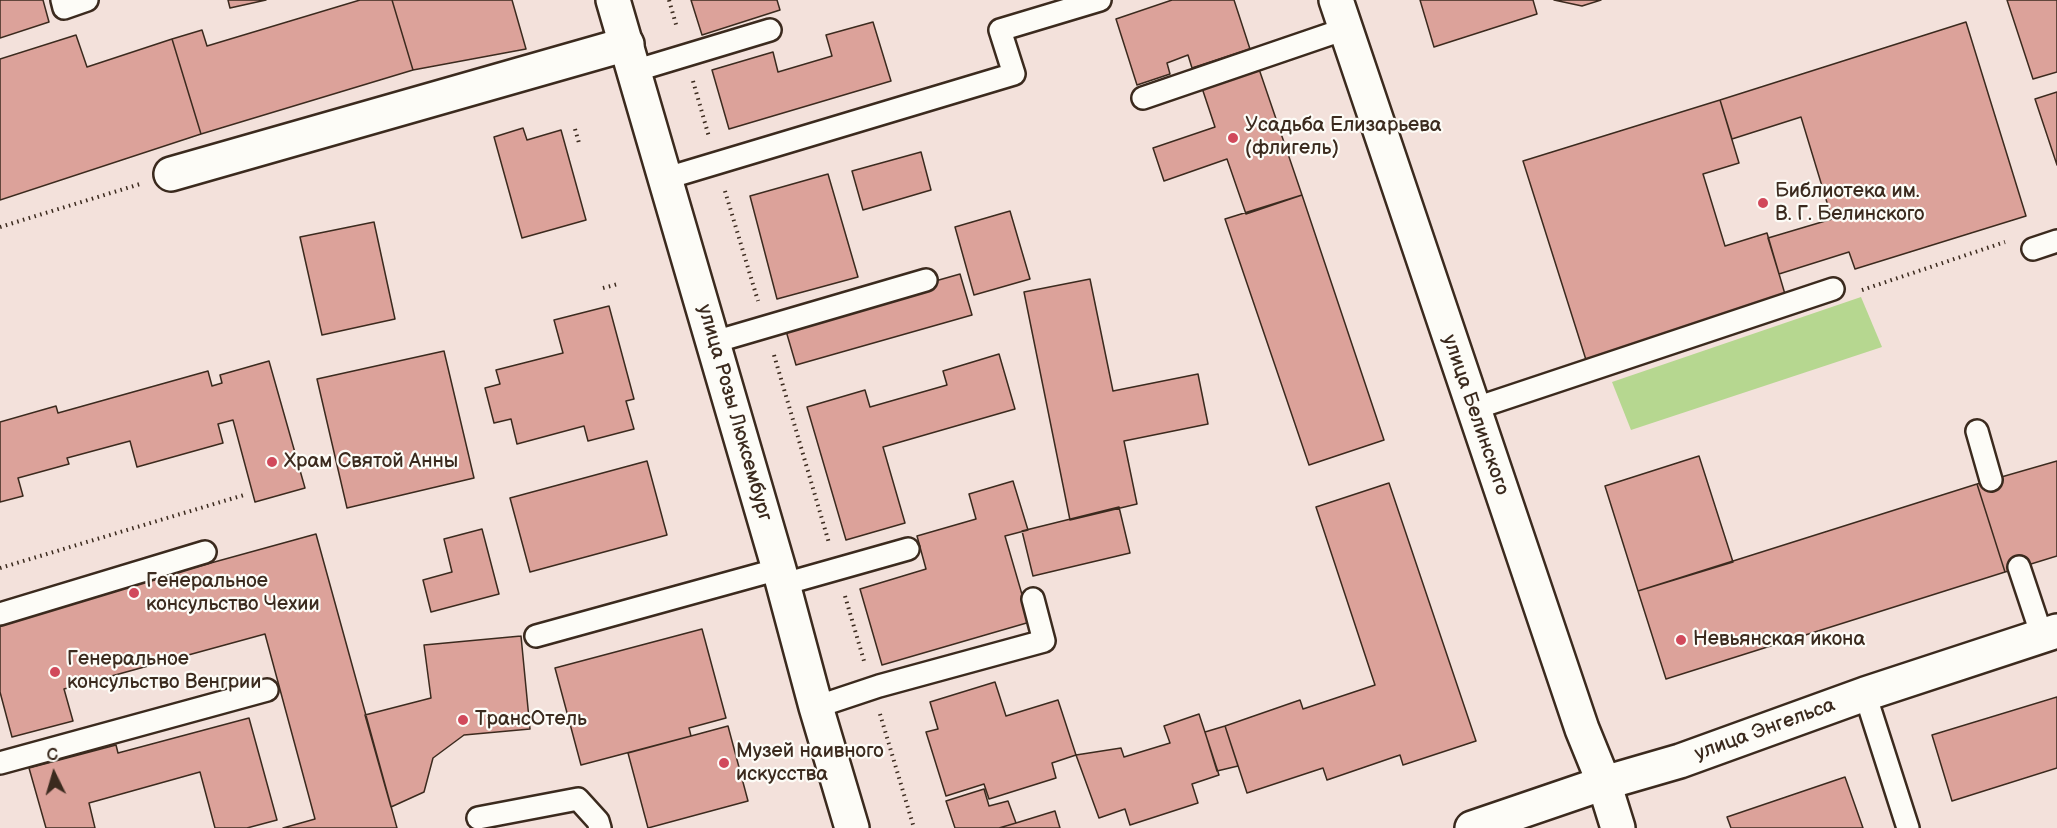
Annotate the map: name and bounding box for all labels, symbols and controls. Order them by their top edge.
place label: Усадьба Елизарьева (флигель) [1245,114,1442,161]
marker: Усадьба Елизарьева (флигель) [1226,131,1240,145]
place label: Библиотека им. В. Г. Белинского [1775,180,1924,227]
marker: Библиотека им. В. Г. Белинского [1756,196,1770,210]
street label: улица Розы Люксембург [692,302,776,524]
street label: улица Белинского [1436,332,1514,498]
place label: Храм Святой Анны [284,450,458,474]
marker: Храм Святой Анны [265,455,279,469]
place label: Генеральное консульство Чехии [146,570,320,617]
marker: Генеральное консульство Чехии [127,586,141,600]
place label: Невьянская икона [1693,628,1865,652]
marker: Невьянская икона [1674,633,1688,647]
place label: Генеральное консульство Венгрии [67,648,261,695]
marker: Генеральное консульство Венгрии [48,665,62,679]
street label: улица Энгельса [1692,694,1838,766]
place label: ТрансОтель [475,708,587,732]
marker: ТрансОтель [456,713,470,727]
place label: Музей наивного искусства [736,740,884,787]
north arrow [24,744,84,804]
text: С [46,746,59,766]
marker: Музей наивного искусства [717,756,731,770]

